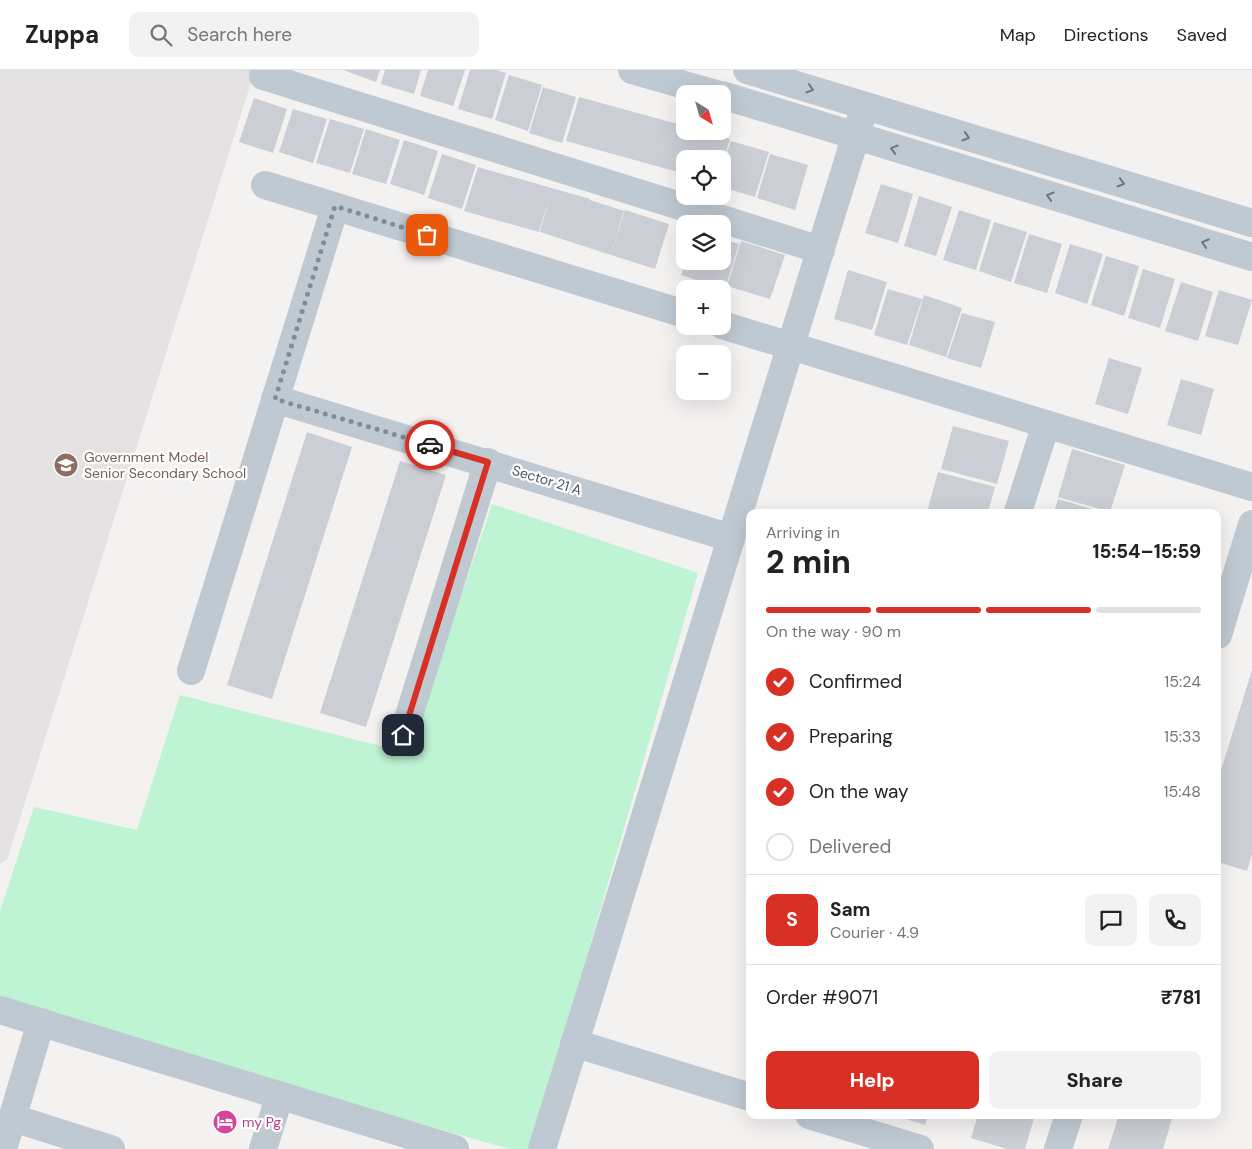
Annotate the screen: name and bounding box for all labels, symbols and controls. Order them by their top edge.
search box [129,12,479,57]
text: Zuppa [25,19,99,50]
icon: search [147,21,175,49]
text: Search here [187,22,292,47]
text: Map [1000,23,1036,47]
text: Directions [1064,23,1149,47]
text: Saved [1177,23,1227,47]
one-way arrow [806,84,814,94]
north arrow [676,85,731,140]
map controls [676,85,731,400]
one-way arrow [961,131,969,141]
one-way arrow [891,144,899,154]
button: locate [676,150,731,205]
one-way arrow [1117,178,1125,188]
one-way arrow [1046,191,1054,201]
pin [406,214,448,256]
button: layers [676,215,731,270]
icon: bag [413,221,441,249]
one-way arrow [1202,239,1210,249]
button: + [676,280,731,335]
button: − [676,345,731,400]
courier [405,420,455,470]
icon: car [416,431,444,459]
place label: Government Model Senior Secondary School [84,448,246,482]
school or university icon: Government Model Senior Secondary School [53,452,79,478]
street label: Sector 21 A [510,461,584,499]
text: Arriving in [766,522,840,543]
text: 15:54–15:59 [1092,539,1201,564]
text: 2 min [766,541,851,583]
text: On the way · 90 m [766,621,901,642]
icon: check [766,668,794,696]
text: Confirmed [809,669,902,694]
text: 15:24 [1164,671,1201,692]
pin [382,714,424,756]
icon: home [389,721,417,749]
icon: check [766,723,794,751]
text: Preparing [809,724,893,749]
text: 15:33 [1164,726,1201,747]
icon: check [766,778,794,806]
text: On the way [809,779,909,804]
text: 15:48 [1164,781,1201,802]
text: Delivered [809,834,891,859]
button: chat [1085,894,1137,946]
button: phone [1149,894,1201,946]
text: Sam [830,897,871,922]
text: S [786,907,798,932]
text: Courier · 4.9 [830,922,919,943]
text: Order #9071 [766,985,878,1010]
text: ₹781 [1161,985,1201,1010]
button: Help [766,1051,979,1109]
button: Share [989,1051,1201,1109]
hotel icon: my Pg [212,1109,238,1135]
place label: my Pg [242,1113,281,1131]

